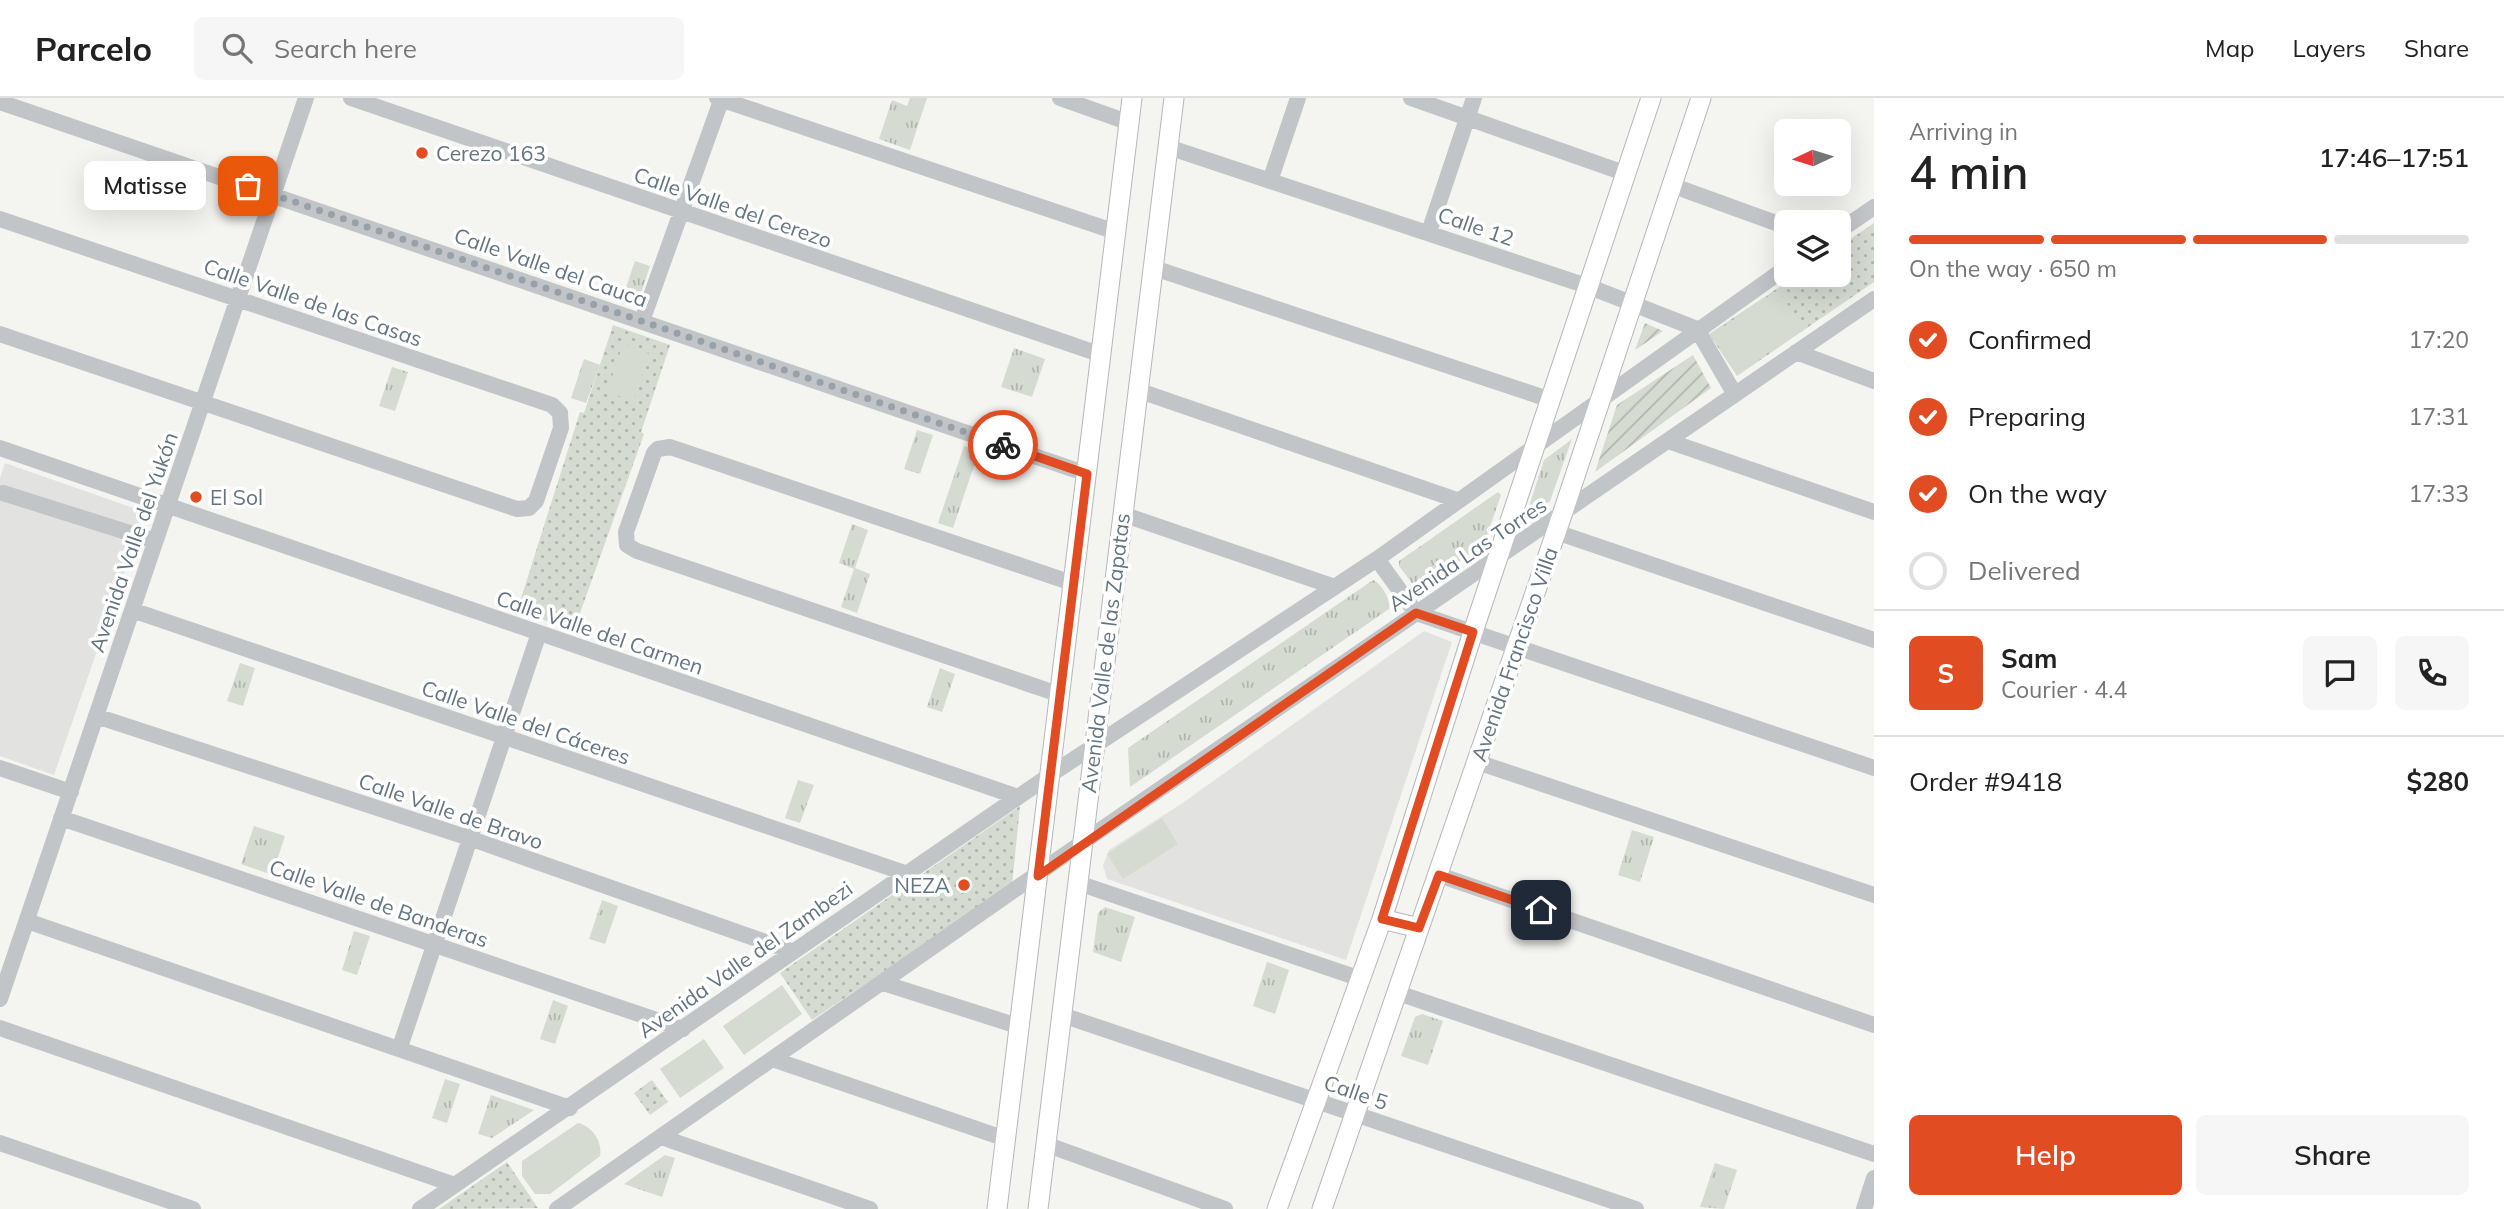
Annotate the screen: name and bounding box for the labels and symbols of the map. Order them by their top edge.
north arrow [1774,119,1852,196]
place label: Cerezo 163 [436,140,546,166]
marker: Cerezo 163 [414,145,430,161]
pin [218,156,278,216]
street label: Calle Valle del Cerezo [631,161,835,253]
callout: Matisse [84,162,206,210]
street label: Calle 12 [1435,201,1517,251]
street label: Calle Valle del Cauca [451,222,651,312]
street label: Calle Valle de las Casas [200,252,426,352]
courier [968,410,1038,480]
street label: Avenida Valle del Yukón [83,429,183,655]
place label: El Sol [210,484,263,510]
marker: El Sol [188,489,204,505]
street label: Avenida Las Torres [1383,491,1551,617]
street label: Avenida Valle de las Zapatas [1075,512,1135,794]
street label: Avenida Francisco Villa [1465,543,1563,765]
street label: Calle Valle del Carmen [493,584,707,680]
street label: Calle Valle del Cáceres [418,674,634,770]
street label: Calle Valle de Bravo [355,767,547,855]
street label: Calle Valle de Banderas [266,853,492,953]
place label: NEZA [894,872,951,898]
street label: Avenida Valle del Zambezi [633,875,857,1043]
marker: NEZA [956,877,972,893]
pin [1511,880,1571,940]
street label: Calle 5 [1321,1069,1391,1115]

